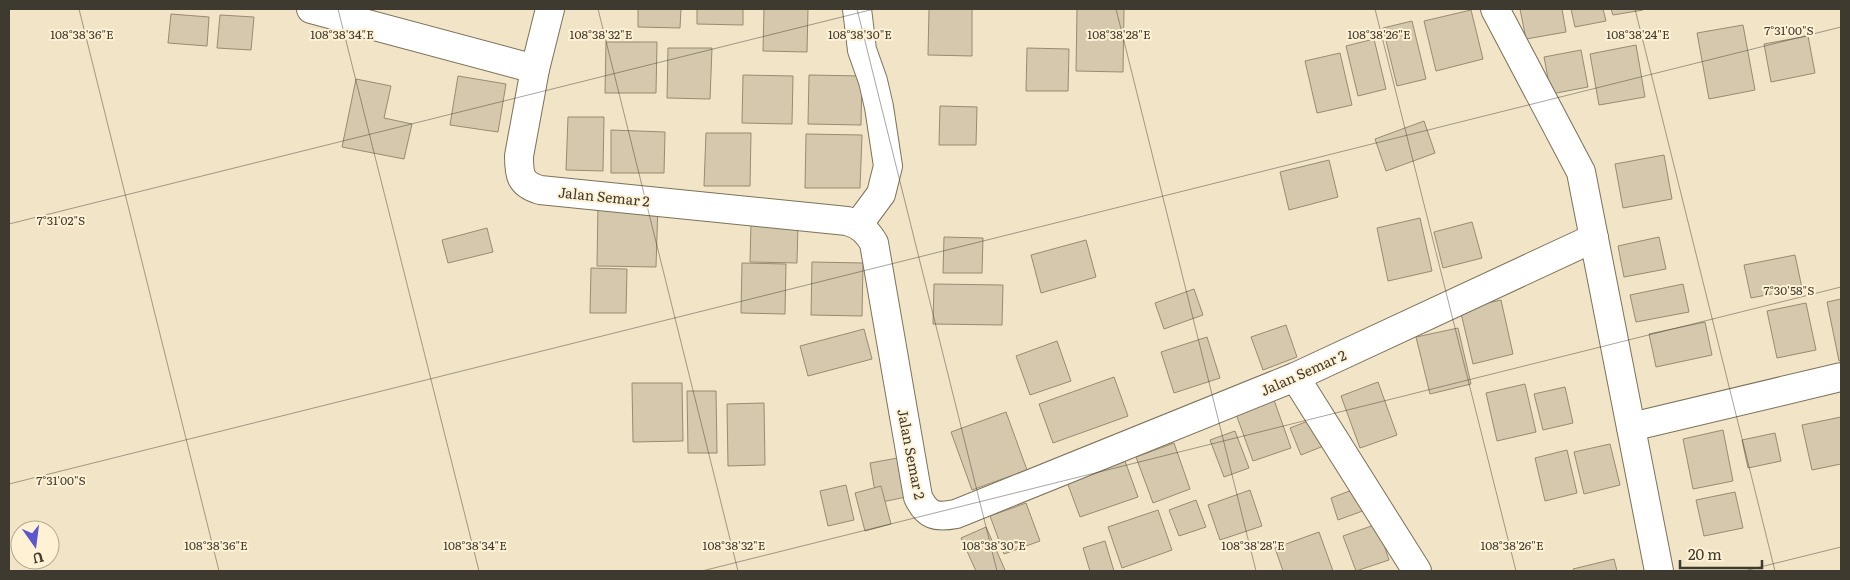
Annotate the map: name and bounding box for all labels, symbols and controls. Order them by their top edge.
text: 7°31'00"S [1764,21,1814,39]
text: 108°38'36"E [50,25,114,43]
text: 108°38'34"E [310,25,374,43]
text: 108°38'32"E [570,25,633,43]
text: 108°38'30"E [828,25,892,43]
text: 108°38'28"E [1087,25,1151,43]
text: 108°38'26"E [1347,25,1411,43]
text: 108°38'24"E [1606,25,1670,43]
street label: Jalan Semar 2 [557,181,651,211]
text: 7°31'02"S [37,211,85,229]
text: 7°30'58"S [1764,281,1814,299]
street label: Jalan Semar 2 [1257,344,1349,400]
street label: Jalan Semar 2 [893,407,931,501]
text: 7°31'00"S [36,471,86,489]
north arrow [10,520,60,570]
text: 108°38'36"E [184,536,248,554]
text: 108°38'34"E [443,536,507,554]
text: 108°38'32"E [703,536,766,554]
text: 108°38'30"E [962,536,1026,554]
text: 108°38'28"E [1221,536,1285,554]
text: 108°38'26"E [1480,536,1544,554]
scale bar [1680,538,1762,570]
text: 20 m [1688,542,1722,565]
text: U [31,548,46,570]

